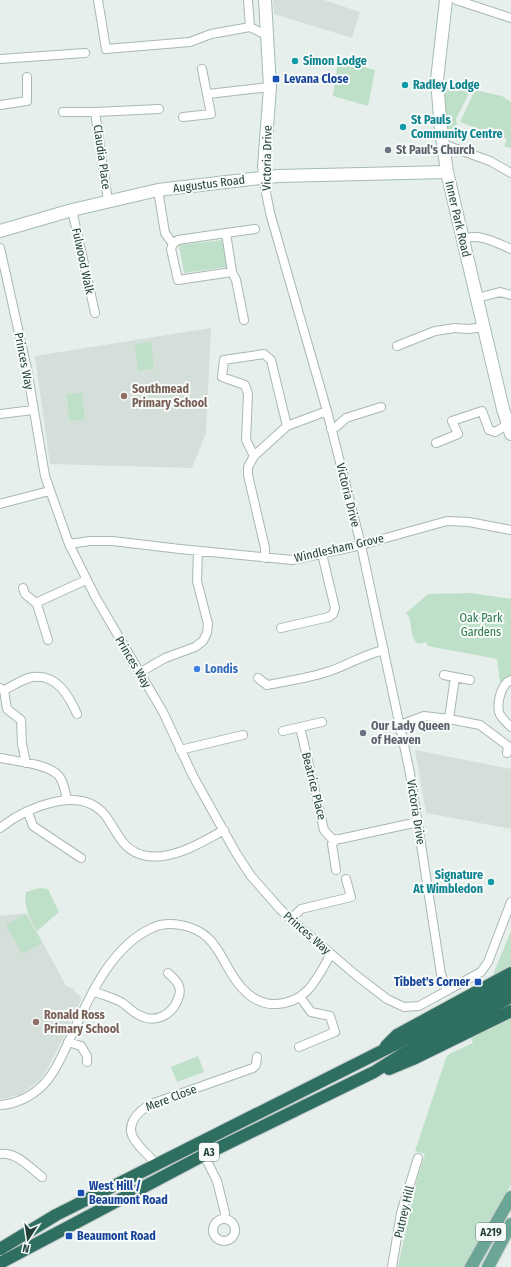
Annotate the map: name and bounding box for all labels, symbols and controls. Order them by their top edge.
place label: Simon Lodge [303,54,367,68]
marker: Simon Lodge [290,56,300,66]
place label: Levana Close [284,72,349,86]
marker: Levana Close [271,74,281,84]
place label: Radley Lodge [413,78,480,92]
marker: Radley Lodge [400,80,410,90]
place label: St Pauls Community Centre [411,113,503,141]
marker: St Pauls Community Centre [398,122,408,132]
street label: Claudia Place [91,124,113,190]
street label: Victoria Drive [259,125,275,191]
place label: St Paul's Church [396,143,475,157]
marker: St Paul's Church [383,145,393,155]
street label: Augustus Road [172,173,246,195]
street label: Inner Park Road [442,180,474,258]
street label: Fulwood Walk [69,227,97,296]
street label: Princes Way [12,331,37,391]
place label: Southmead Primary School [132,382,208,410]
marker: Southmead Primary School [119,391,129,401]
street label: Victoria Drive [333,461,363,529]
street label: Windlesham Grove [293,531,385,565]
park label: Oak Park Gardens [459,611,503,639]
street label: Princes Way [112,634,154,691]
place label: Londis [205,662,239,676]
marker: Londis [192,664,202,674]
place label: Our Lady Queen of Heaven [371,719,450,747]
marker: Our Lady Queen of Heaven [358,728,368,738]
street label: Beatrice Place [299,751,329,821]
street label: Victoria Drive [404,778,428,846]
place label: Signature At Wimbledon [412,868,483,896]
marker: Signature At Wimbledon [486,877,496,887]
street label: Princes Way [281,909,334,958]
place label: Tibbet's Corner [394,975,471,989]
marker: Tibbet's Corner [473,977,483,987]
place label: Ronald Ross Primary School [44,1008,120,1036]
marker: Ronald Ross Primary School [31,1017,41,1027]
street label: Mere Close [144,1082,199,1114]
road number: A3 [199,1143,219,1161]
place label: West Hill / Beaumont Road [89,1179,168,1207]
street label: Putney Hill [391,1185,417,1239]
marker: West Hill / Beaumont Road [76,1188,86,1198]
north arrow [8,1219,48,1259]
road number: A219 [476,1223,506,1241]
place label: Beaumont Road [77,1229,156,1243]
marker: Beaumont Road [64,1231,74,1241]
text: N [21,1241,31,1255]

